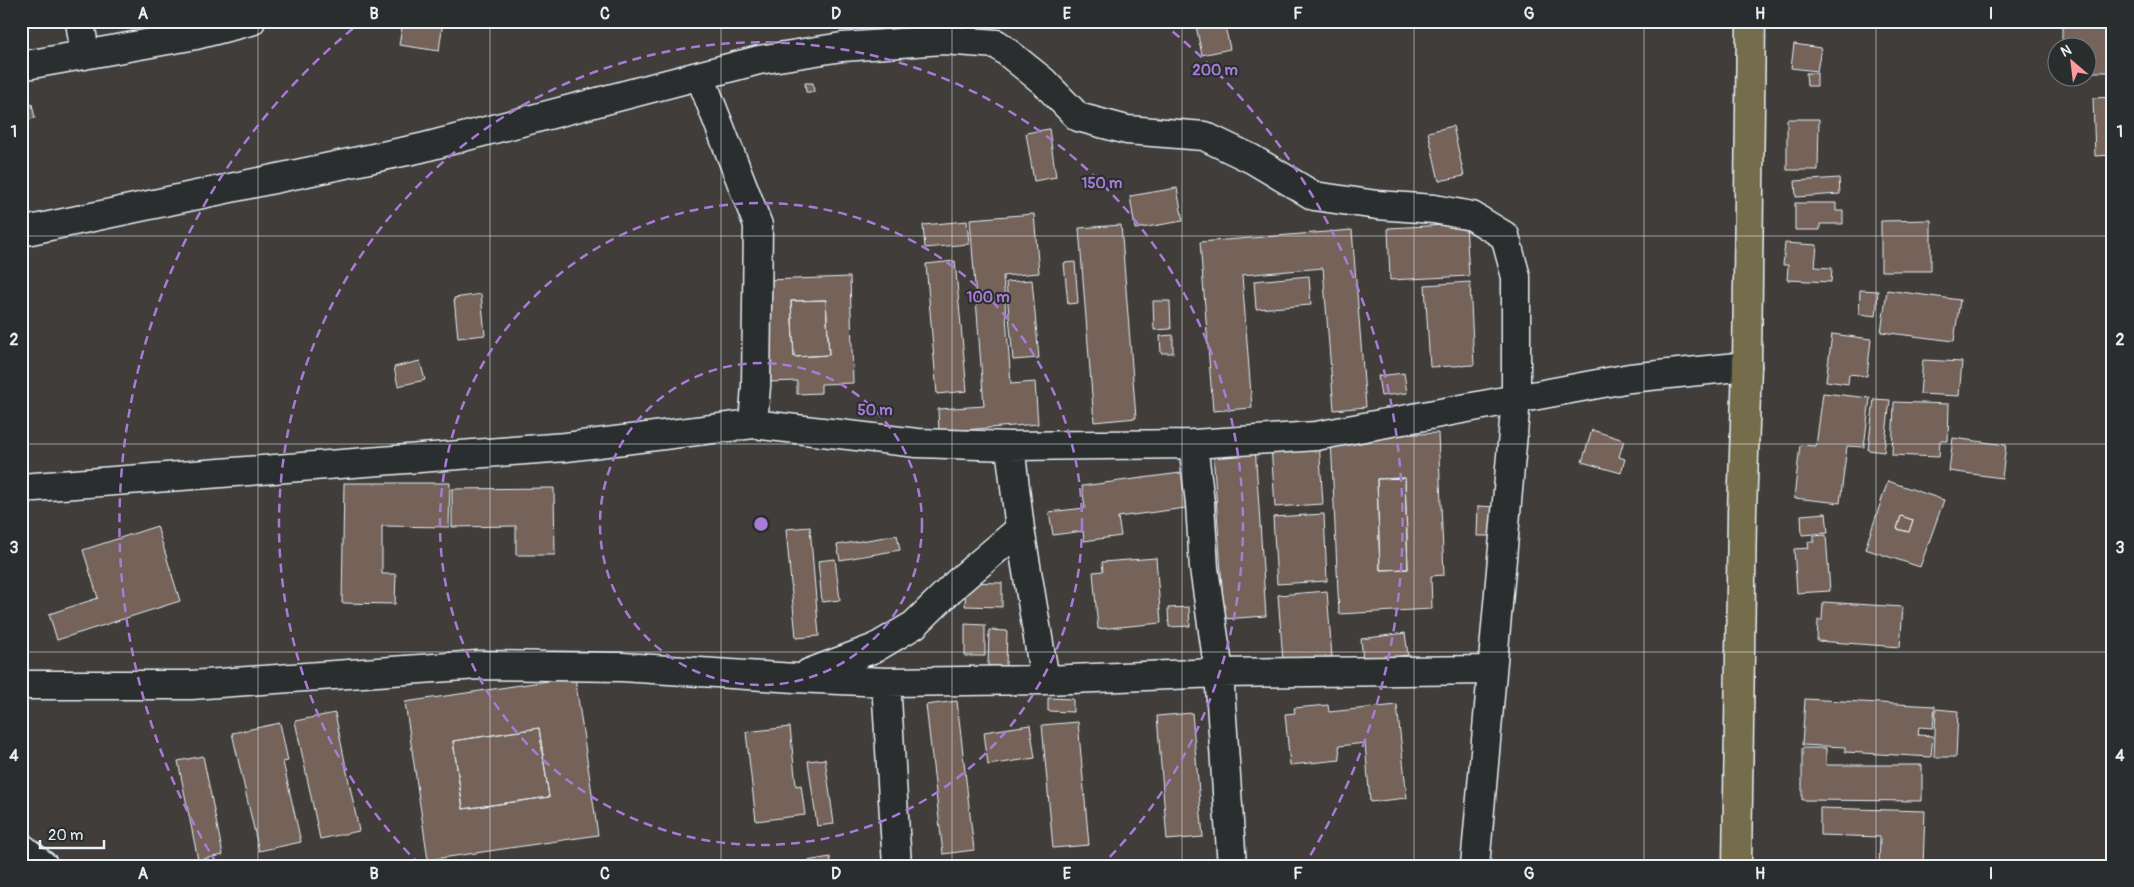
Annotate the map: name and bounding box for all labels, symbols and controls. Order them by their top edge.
text: A [138,4,149,24]
text: B [369,4,379,24]
text: C [600,4,610,24]
text: D [831,4,841,24]
text: E [1063,4,1072,24]
text: F [1293,4,1303,24]
text: G [1524,4,1535,24]
text: H [1755,4,1765,24]
text: I [1989,4,1993,24]
north arrow [2046,38,2096,88]
text: N [2058,41,2074,61]
text: 200 m [1192,61,1238,80]
text: 1 [11,122,17,142]
text: 1 [2117,122,2123,142]
text: 150 m [1082,174,1122,193]
text: 100 m [967,288,1009,307]
text: 2 [10,330,19,350]
text: 2 [2116,330,2125,350]
text: 50 m [858,401,892,420]
centre of rings [752,515,770,533]
text: 3 [10,538,19,558]
text: 3 [2116,538,2125,558]
text: 4 [9,746,19,766]
text: 4 [2115,746,2125,766]
scale bar [40,817,104,849]
text: 20 m [48,826,83,845]
text: A [138,864,149,884]
text: B [369,864,379,884]
text: C [600,864,610,884]
text: D [831,864,841,884]
text: E [1063,864,1072,884]
text: F [1293,864,1303,884]
text: G [1524,864,1535,884]
text: H [1755,864,1765,884]
text: I [1989,864,1993,884]

